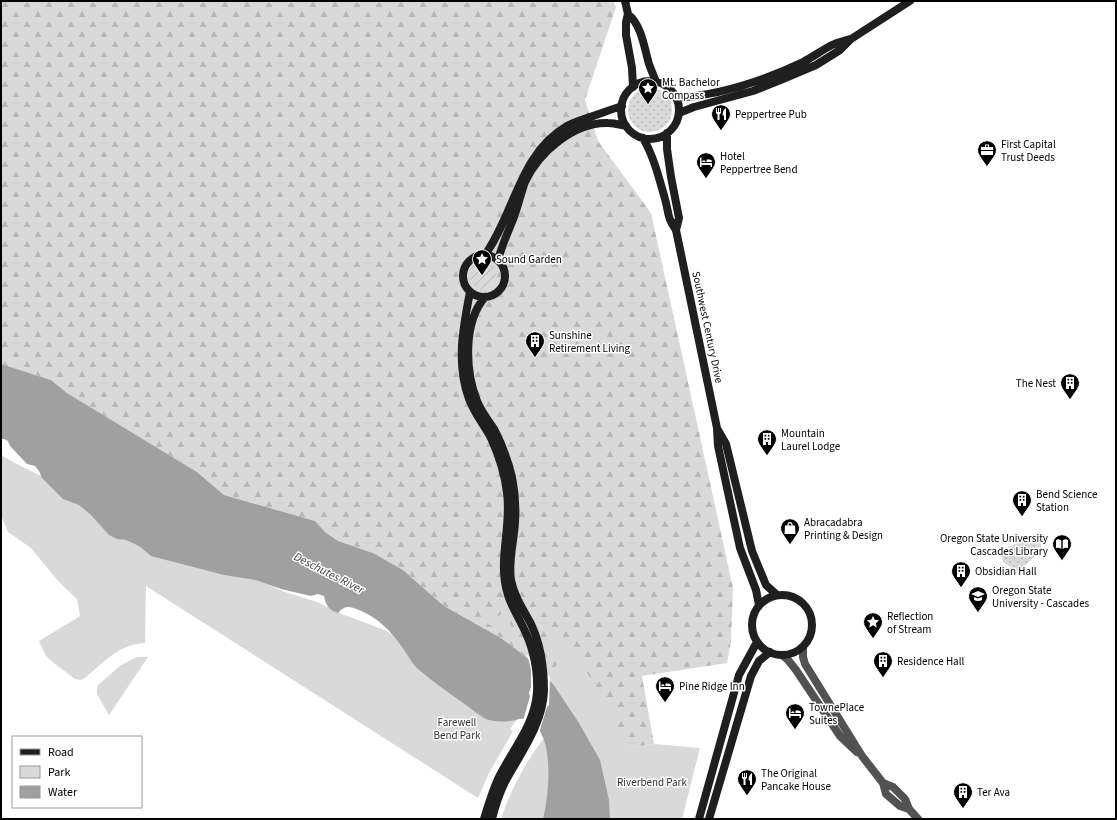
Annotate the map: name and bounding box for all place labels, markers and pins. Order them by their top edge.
place label: Mt. Bachelor Compass [662,75,720,103]
place icon: Mt. Bachelor Compass [637,77,659,105]
restaurant icon: Peppertree Pub [710,103,732,131]
place label: Peppertree Pub [735,107,807,122]
place label: First Capital Trust Deeds [1001,137,1056,165]
office icon: First Capital Trust Deeds [976,139,998,167]
place label: Hotel Peppertree Bend [720,149,798,177]
hotel icon: Hotel Peppertree Bend [695,151,717,179]
place icon: Sound Garden [471,248,493,276]
place label: Sound Garden [496,252,562,267]
place label: Sunshine Retirement Living [549,328,631,356]
building icon: Sunshine Retirement Living [524,330,546,358]
building icon: The Nest [1059,372,1081,400]
place label: The Nest [1016,376,1056,391]
place label: Mountain Laurel Lodge [781,426,841,454]
building icon: Mountain Laurel Lodge [756,428,778,456]
place label: Bend Science Station [1036,487,1098,515]
building icon: Bend Science Station [1011,489,1033,517]
place label: Abracadabra Printing & Design [804,515,883,543]
shop icon: Abracadabra Printing & Design [779,517,801,545]
place label: Oregon State University Cascades Library [940,531,1048,559]
library icon: Oregon State University Cascades Library [1051,533,1073,561]
building icon: Obsidian Hall [950,560,972,588]
place label: Obsidian Hall [975,564,1037,579]
place label: Oregon State University - Cascades [992,583,1090,611]
school or university icon: Oregon State University - Cascades [967,585,989,613]
place label: Reflection of Stream [887,609,933,637]
place icon: Reflection of Stream [862,611,884,639]
building icon: Residence Hall [872,650,894,678]
place label: Residence Hall [897,654,964,669]
hotel icon: Pine Ridge Inn [654,675,676,703]
place label: Pine Ridge Inn [679,679,745,694]
place label: TownePlace Suites [809,700,865,728]
hotel icon: TownePlace Suites [784,702,806,730]
place label: The Original Pancake House [761,766,831,794]
restaurant icon: The Original Pancake House [736,768,758,796]
building icon: Ter Ava [952,781,974,809]
place label: Ter Ava [977,785,1010,800]

